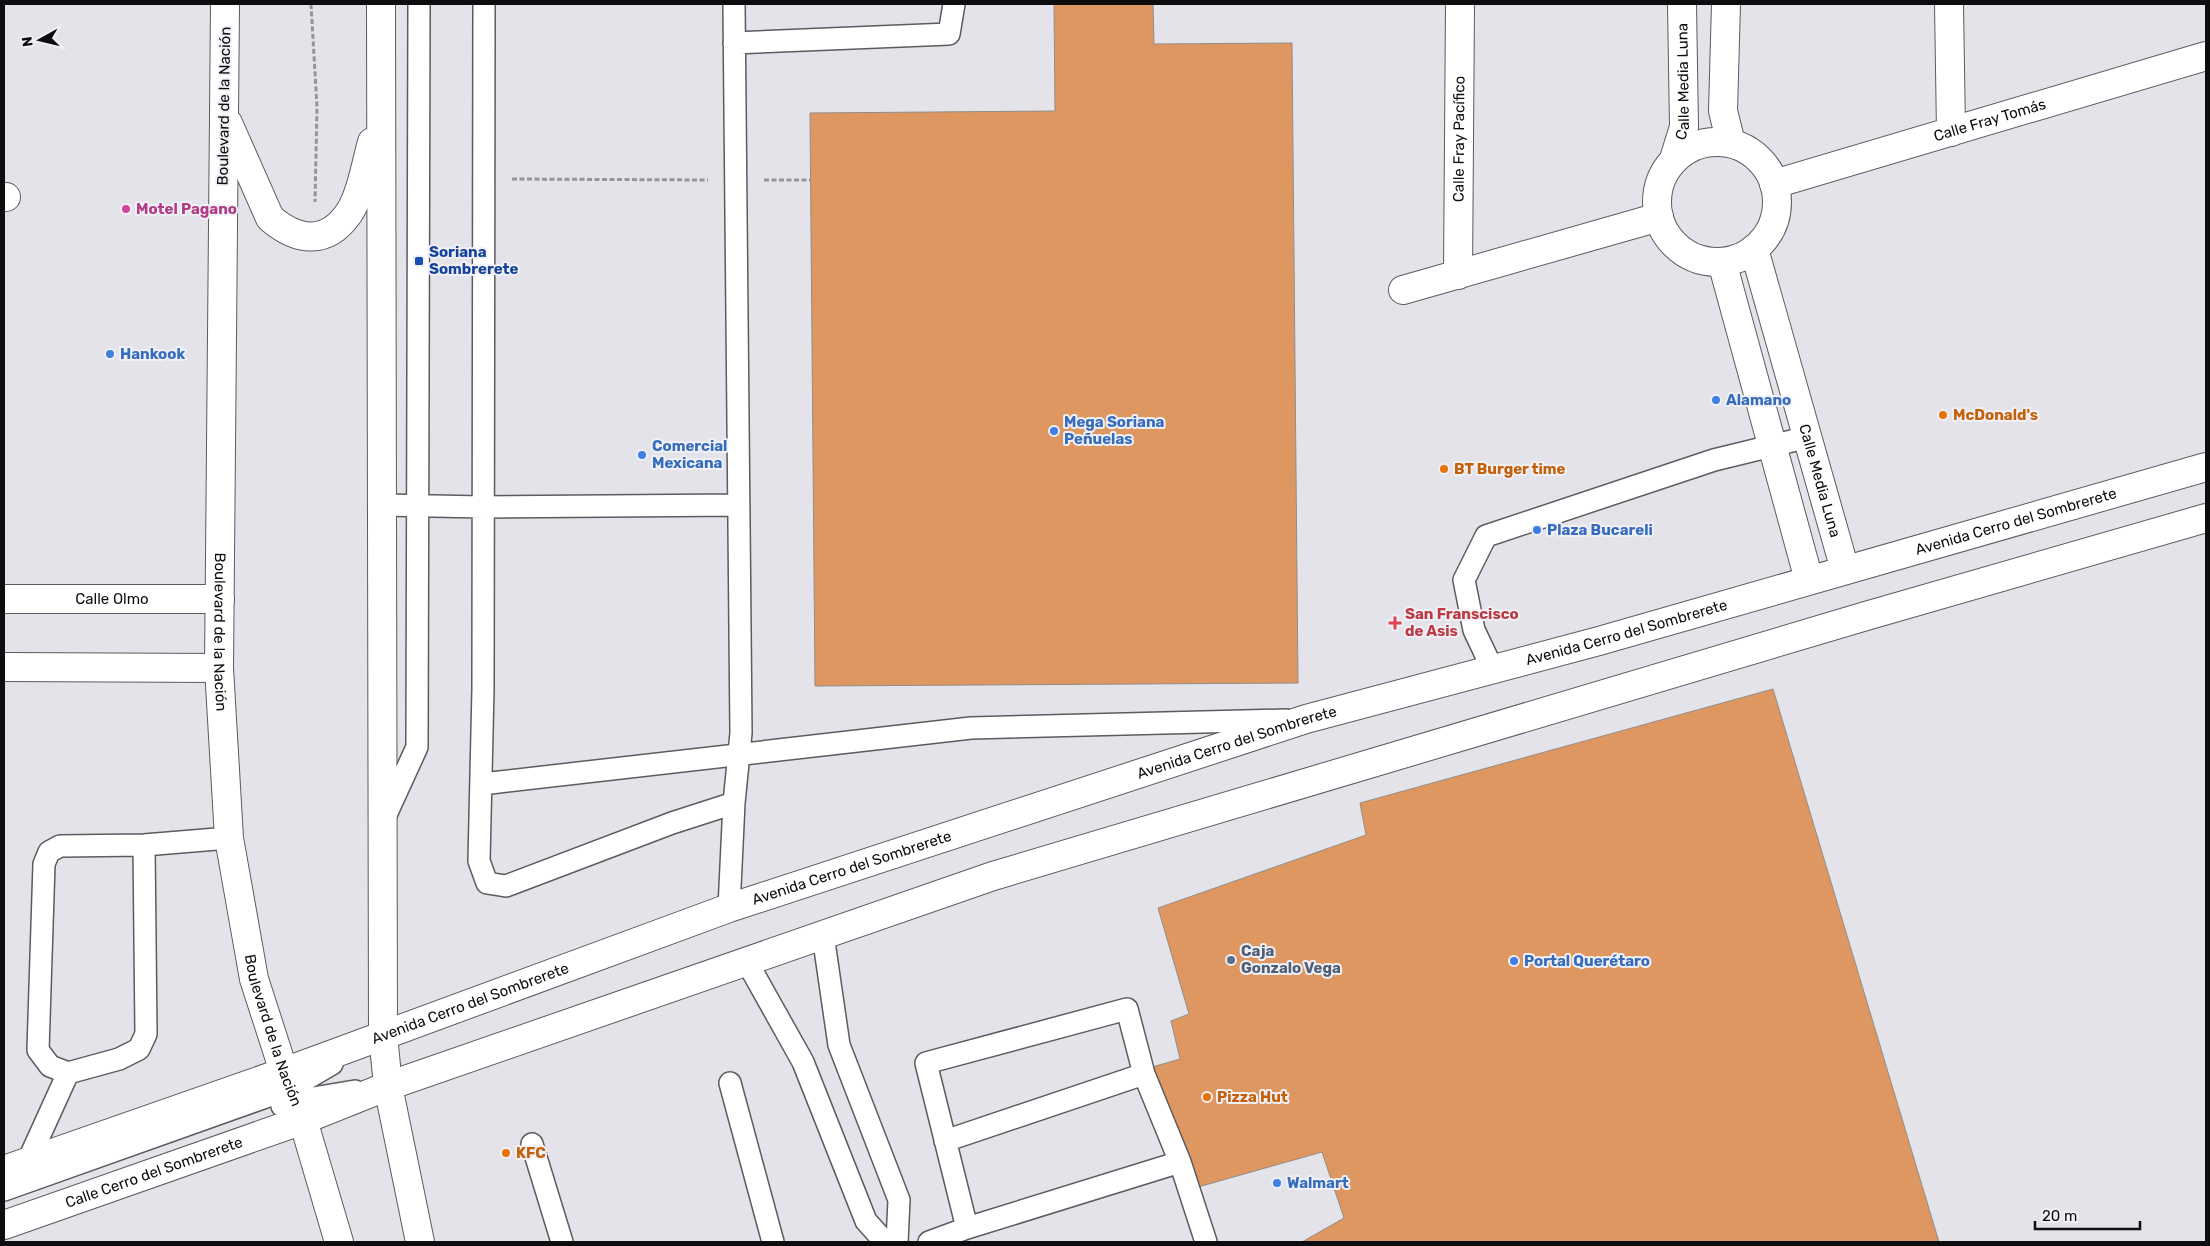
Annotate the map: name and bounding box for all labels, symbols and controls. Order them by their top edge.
north arrow [15,15,65,65]
street label: Calle Media Luna [1671,23,1693,142]
street label: Boulevard de la Nación [214,26,234,186]
text: N [19,36,37,48]
street label: Calle Fray Pacífico [1450,76,1468,202]
street label: Calle Fray Tomás [1931,95,2048,145]
place label: Motel Pagano [136,200,237,218]
marker: Motel Pagano [120,203,132,215]
place label: Soriana Sombrerete [429,243,519,278]
marker: Soriana Sombrerete [413,255,425,267]
place label: Hankook [120,345,185,363]
marker: Hankook [104,348,116,360]
place label: Alamano [1726,391,1791,409]
marker: Alamano [1710,394,1722,406]
place label: McDonald's [1953,406,2038,424]
marker: McDonald's [1937,409,1949,421]
place label: Mega Soriana Peñuelas [1064,413,1165,448]
street label: Calle Media Luna [1795,422,1844,540]
marker: Mega Soriana Peñuelas [1048,425,1060,437]
place label: Comercial Mexicana [652,437,727,472]
marker: Comercial Mexicana [636,449,648,461]
place label: BT Burger time [1454,460,1566,478]
marker: BT Burger time [1438,463,1450,475]
street label: Avenida Cerro del Sombrerete [1913,484,2119,559]
place label: Plaza Bucareli [1547,521,1653,539]
marker: Plaza Bucareli [1531,524,1543,536]
street label: Boulevard de la Nación [210,552,231,712]
street label: Calle Olmo [75,590,149,608]
street label: Avenida Cerro del Sombrerete [1524,596,1729,669]
place label: San Franscisco de Asis [1405,605,1519,640]
marker: San Franscisco de Asis [1389,617,1401,629]
street label: Avenida Cerro del Sombrerete [1135,702,1339,783]
street label: Avenida Cerro del Sombrerete [750,827,954,909]
place label: Caja Gonzalo Vega [1241,942,1341,977]
place label: Portal Querétaro [1524,952,1650,970]
street label: Boulevard de la Nación [241,953,306,1109]
marker: Caja Gonzalo Vega [1225,954,1237,966]
marker: Portal Querétaro [1508,955,1520,967]
street label: Avenida Cerro del Sombrerete [369,959,571,1048]
place label: Pizza Hut [1217,1088,1288,1106]
marker: Pizza Hut [1201,1091,1213,1103]
street label: Calle Cerro del Sombrerete [63,1133,245,1212]
place label: KFC [516,1144,546,1162]
marker: KFC [500,1147,512,1159]
place label: Walmart [1287,1174,1349,1192]
marker: Walmart [1271,1177,1283,1189]
scale bar [2035,1198,2140,1230]
text: 20 m [2042,1207,2077,1225]

